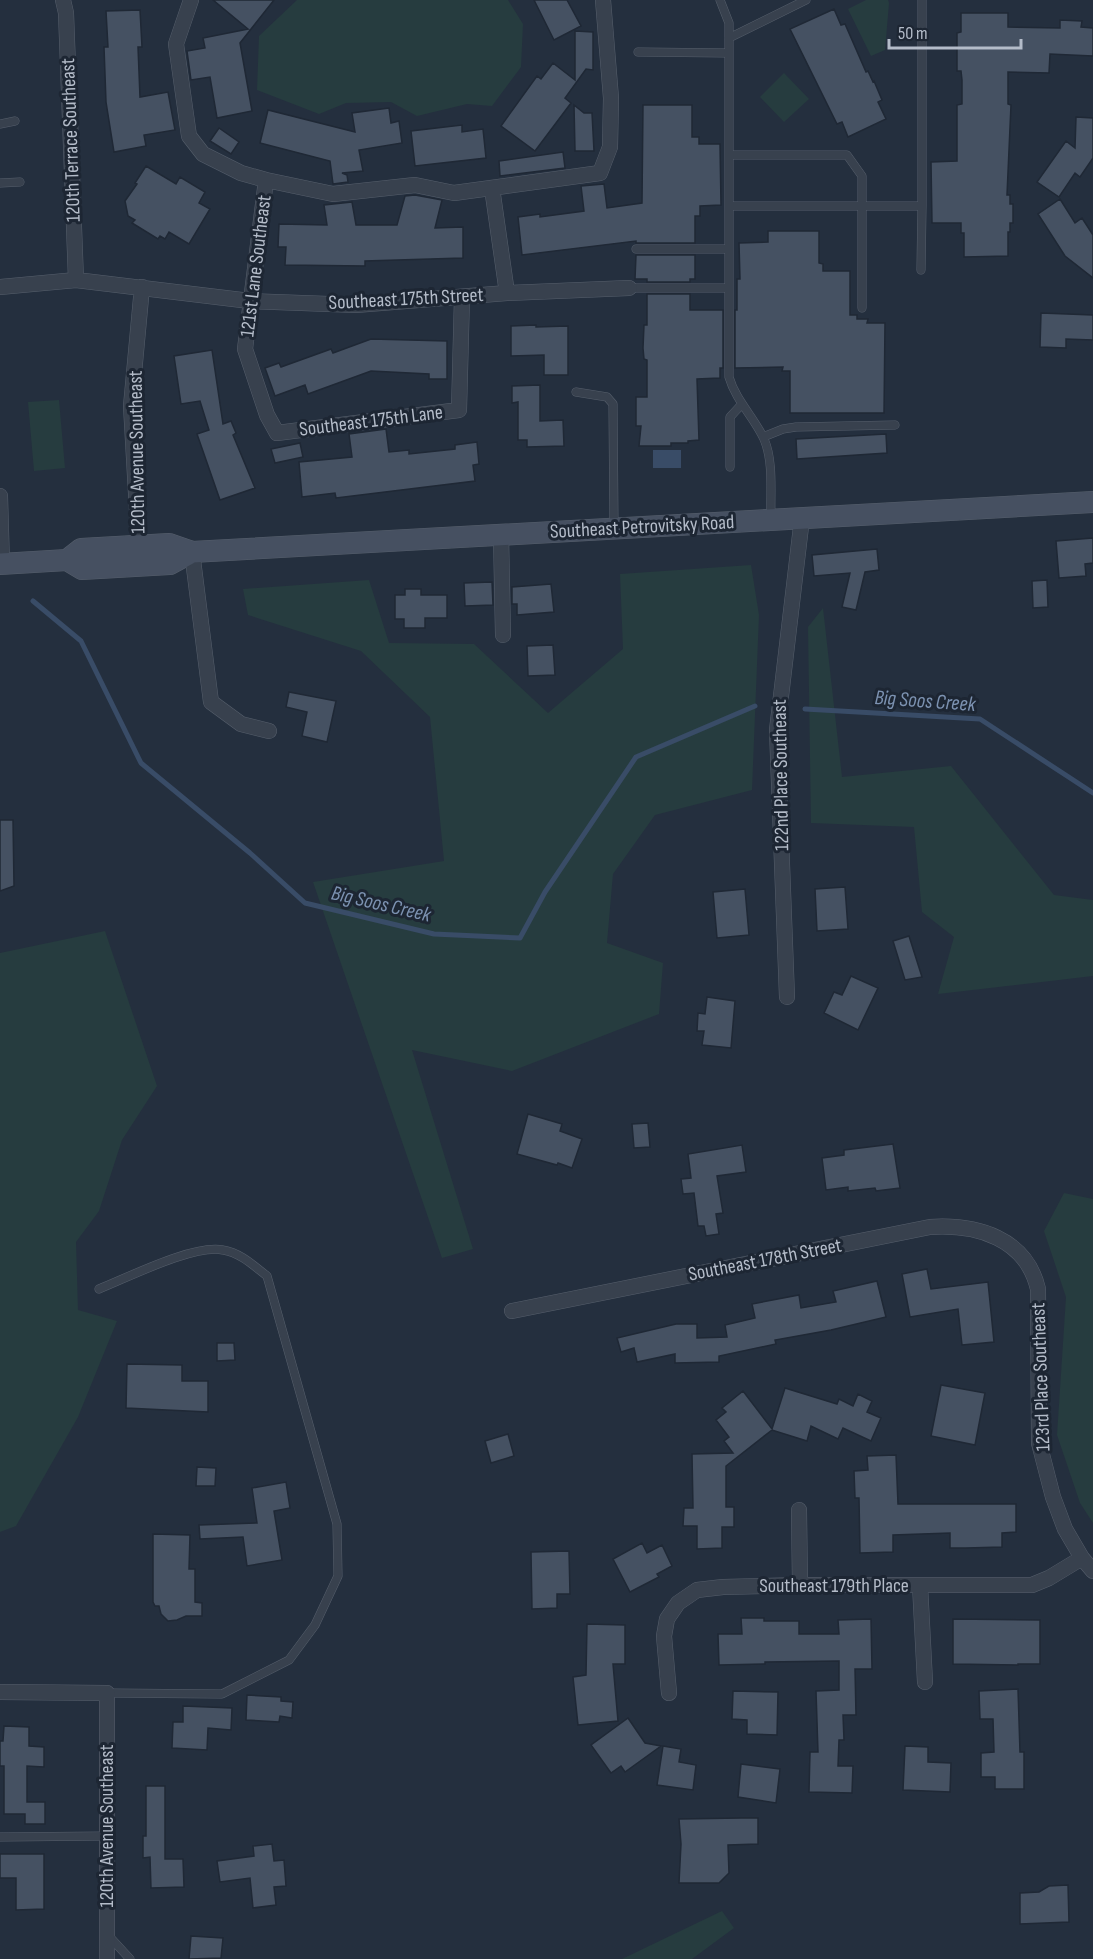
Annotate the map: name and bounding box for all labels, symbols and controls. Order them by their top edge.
scale bar [889,12,1021,50]
text: 50 m [898,23,928,44]
street label: 120th Terrace Southeast [56,58,86,222]
street label: 121st Lane Southeast [235,194,277,338]
street label: Southeast 175th Street [328,283,484,315]
street label: 120th Avenue Southeast [124,370,150,534]
street label: Southeast 175th Lane [298,400,444,442]
street label: Southeast Petrovitsky Road [549,510,735,544]
water label: Big Soos Creek [874,685,977,717]
street label: 122nd Place Southeast [768,699,794,851]
water label: Big Soos Creek [329,880,434,928]
street label: Southeast 178th Street [686,1233,844,1287]
street label: 123rd Place Southeast [1026,1302,1056,1452]
street label: Southeast 179th Place [759,1574,909,1598]
street label: 120th Avenue Southeast [95,1744,119,1908]

